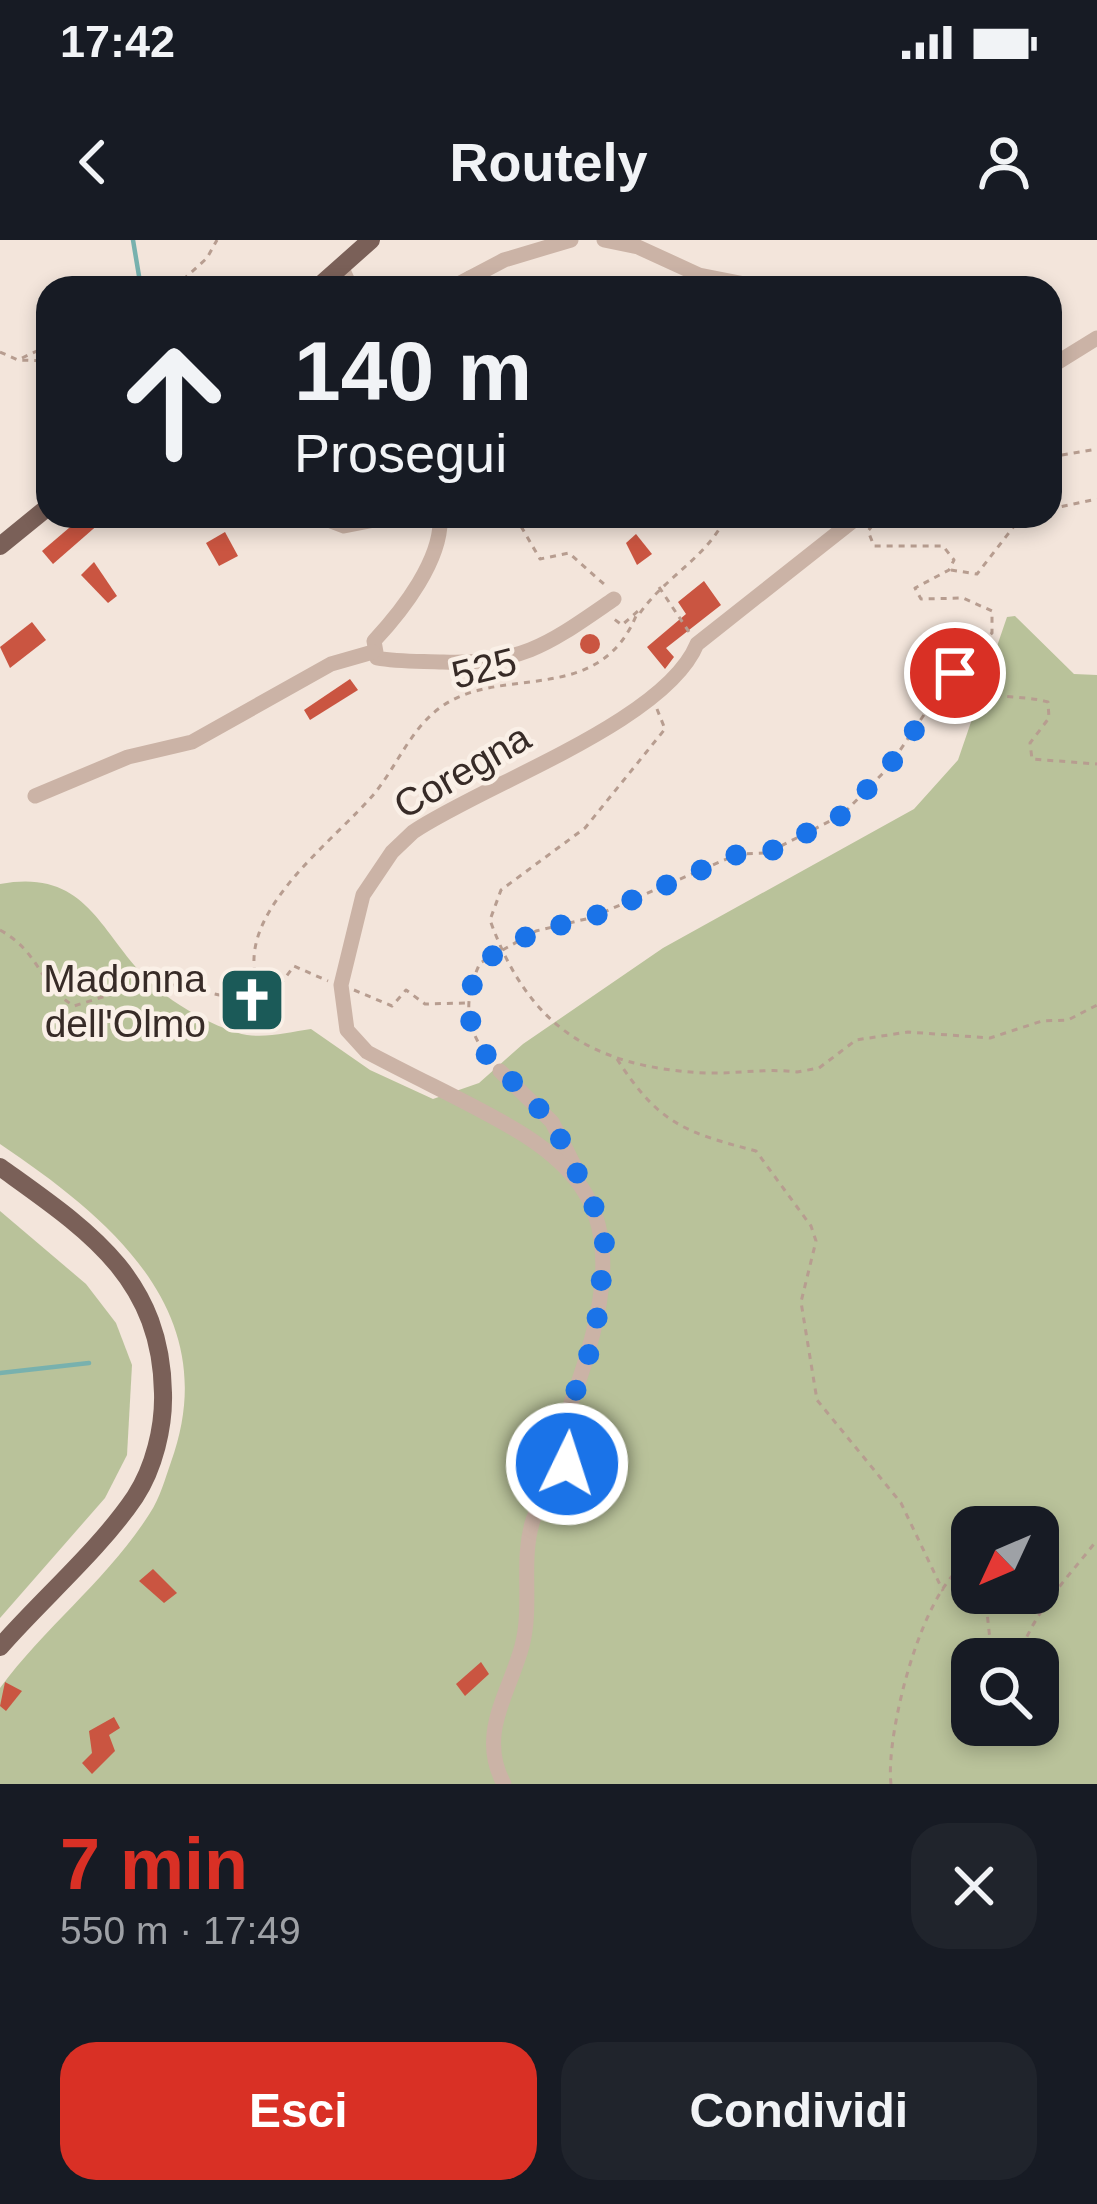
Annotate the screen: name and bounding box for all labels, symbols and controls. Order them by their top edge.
text: 17:42 [60,16,175,67]
icon: back [60,129,126,195]
icon: person [971,129,1037,195]
text: Routely [449,132,648,192]
icon: ahead [96,324,252,480]
text: 140 m [294,324,532,418]
text: Prosegui [294,423,507,483]
pin [904,622,1006,724]
street label: 525 [447,639,521,697]
icon: arrive [922,640,988,706]
street label: Coregna [386,715,538,827]
place label: Madonna dell'Olmo [43,957,206,1045]
church icon: Madonna dell'Olmo [217,965,287,1035]
position arrow [504,1401,630,1527]
north arrow [951,1506,1059,1614]
map controls [951,1506,1059,1746]
button: search [951,1638,1059,1746]
button: close [911,1823,1037,1949]
text: 7 min [60,1824,248,1904]
text: 550 m · 17:49 [60,1909,301,1952]
button: Esci [60,2042,537,2180]
button: Condividi [561,2042,1037,2180]

